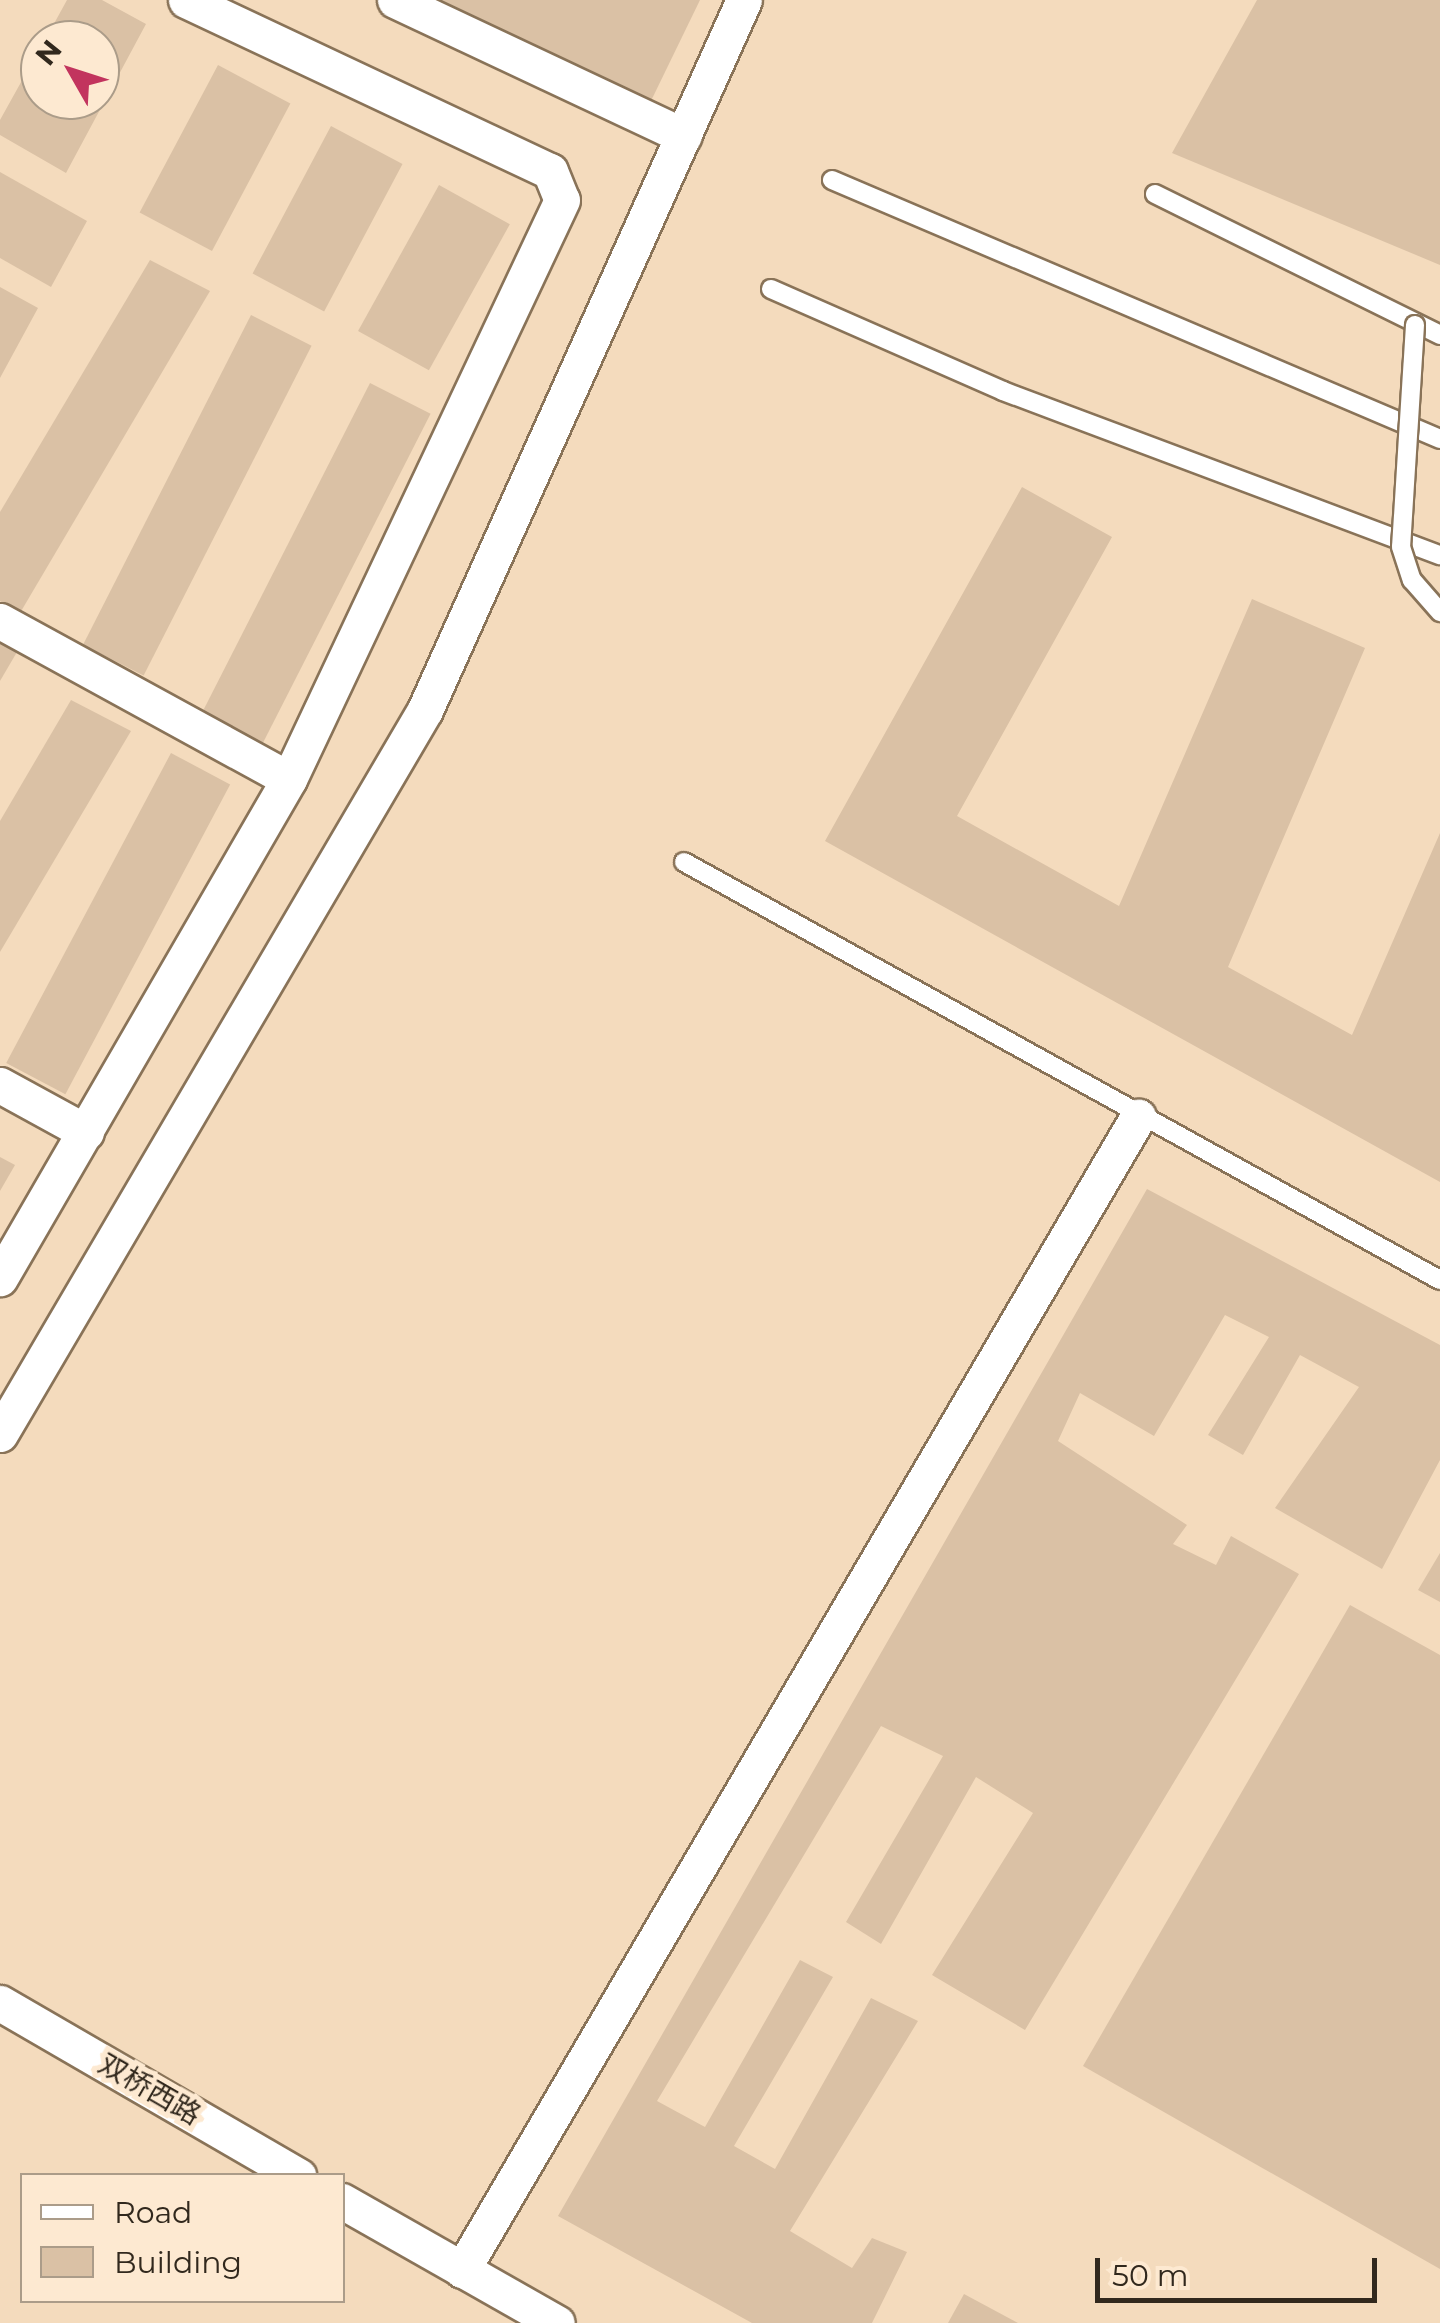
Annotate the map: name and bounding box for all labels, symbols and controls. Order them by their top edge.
north arrow [20,20,120,120]
text: N [28,33,69,72]
street label: 双桥西路 [93,2046,207,2132]
legend [20,2173,345,2303]
text: Road [114,2194,192,2231]
scale bar [1100,2238,1382,2300]
text: Building [114,2244,242,2281]
text: 50 m [1112,2257,1189,2294]

